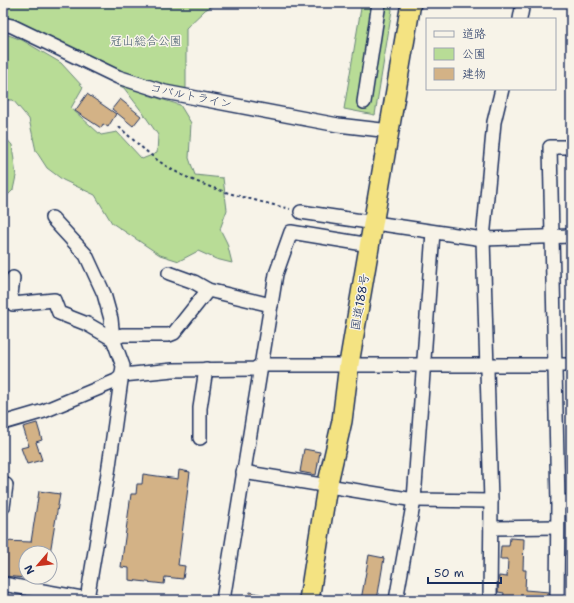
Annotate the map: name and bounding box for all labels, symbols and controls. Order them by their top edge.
legend [426,18,556,90]
text: 道路 [462,26,486,42]
park label: 冠山総合公園 [110,33,182,49]
text: 公園 [462,46,486,62]
text: 建物 [462,66,486,82]
street label: コバルトライン [148,79,234,113]
street label: 国道188号 [347,272,373,332]
north arrow [18,545,58,585]
scale bar [428,559,501,585]
text: N [21,562,38,577]
text: 50 m [434,565,464,581]

